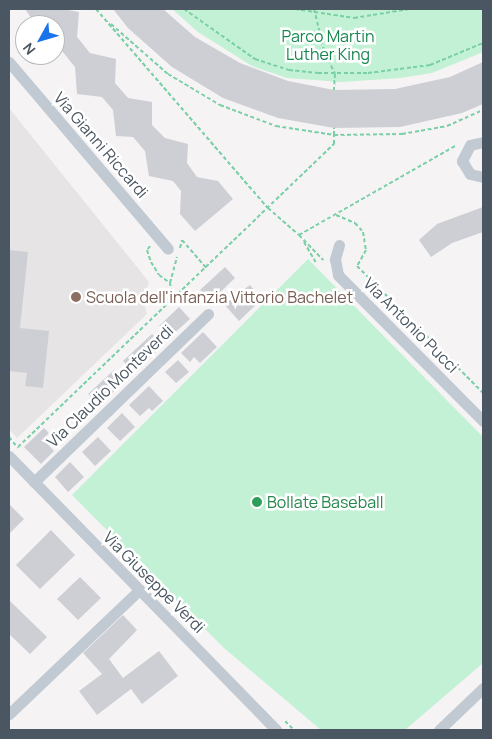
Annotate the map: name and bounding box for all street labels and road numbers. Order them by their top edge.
street label: Via Gianni Riccardi [50,88,152,202]
street label: Via Antonio Pucci [360,274,462,376]
street label: Via Claudio Monteverdi [43,321,177,451]
street label: Via Giuseppe Verdi [99,527,209,637]

